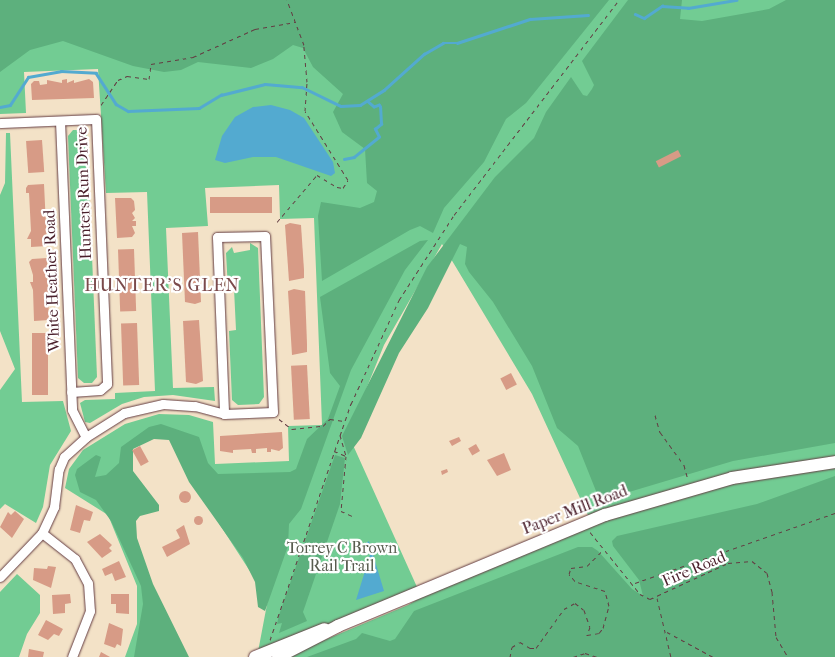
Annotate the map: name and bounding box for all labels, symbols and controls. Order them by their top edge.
street label: Hunters Run Drive [72,126,96,260]
street label: White Heather Road [40,209,64,353]
district label: HUNTER'S GLEN [83,275,241,297]
street label: Paper Mill Road [520,481,630,539]
park label: Torrey C Brown Rail Trail [287,538,397,576]
street label: Fire Road [659,547,729,591]

